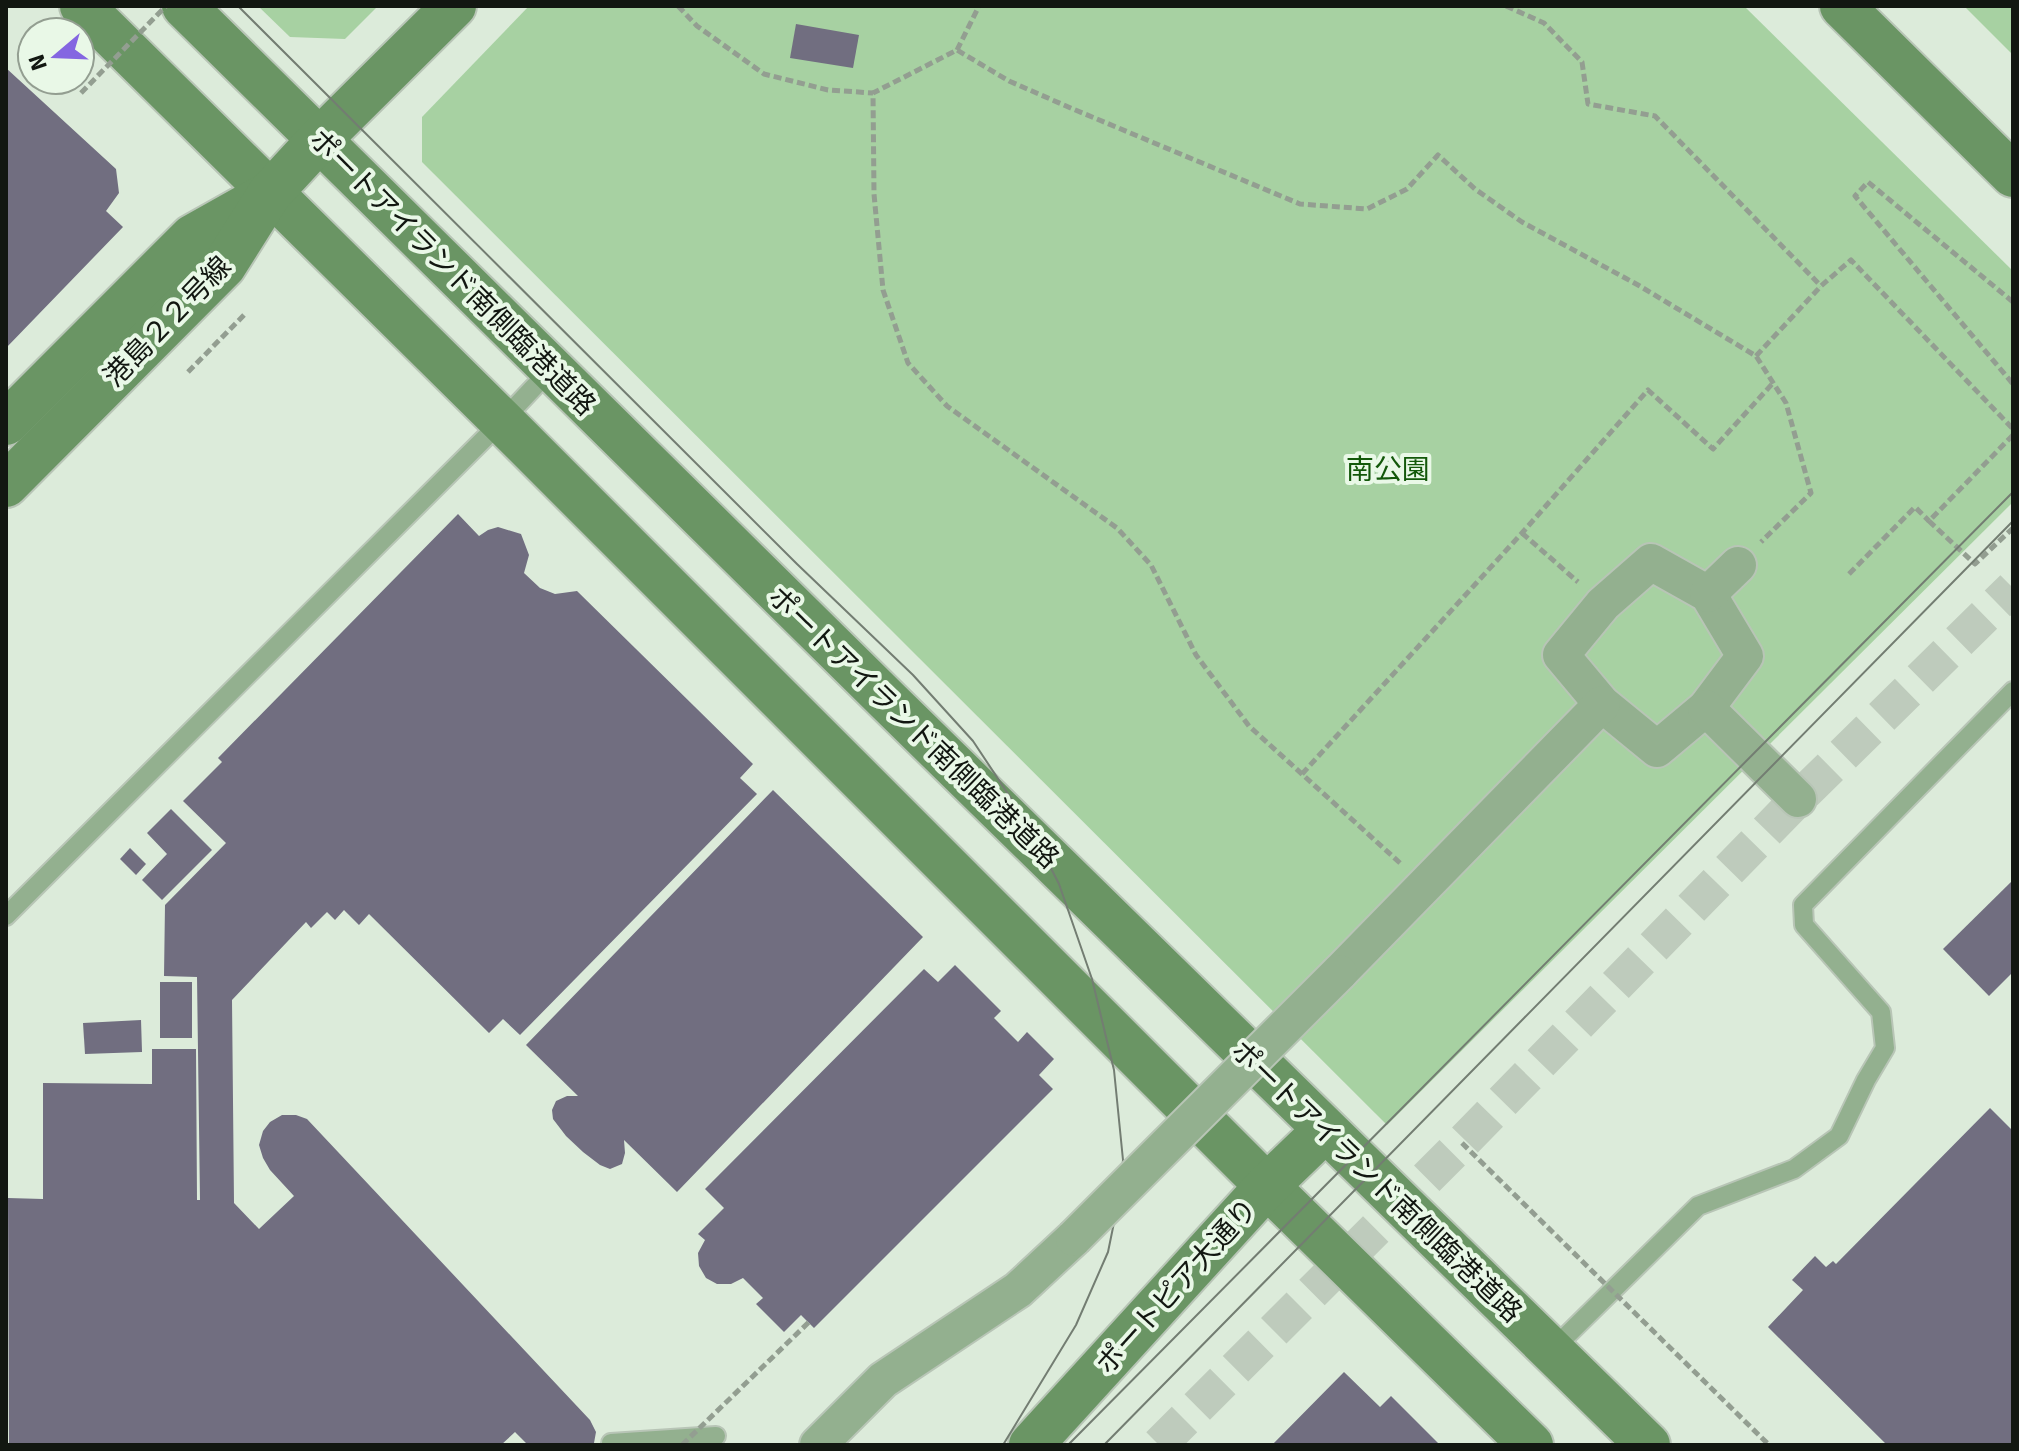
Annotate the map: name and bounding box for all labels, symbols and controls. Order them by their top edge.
north arrow [16,16,96,96]
text: N [22,51,53,74]
street label: ポートアイランド南側臨港道路 [302,123,602,423]
street label: 港島２２号線 [97,249,238,394]
park label: 南公園 [1346,453,1430,487]
street label: ポートアイランド南側臨港道路 [761,580,1066,876]
street label: ポートアイランド南側臨港道路 [1224,1034,1529,1330]
street label: ポートピア大通り [1089,1192,1264,1381]

